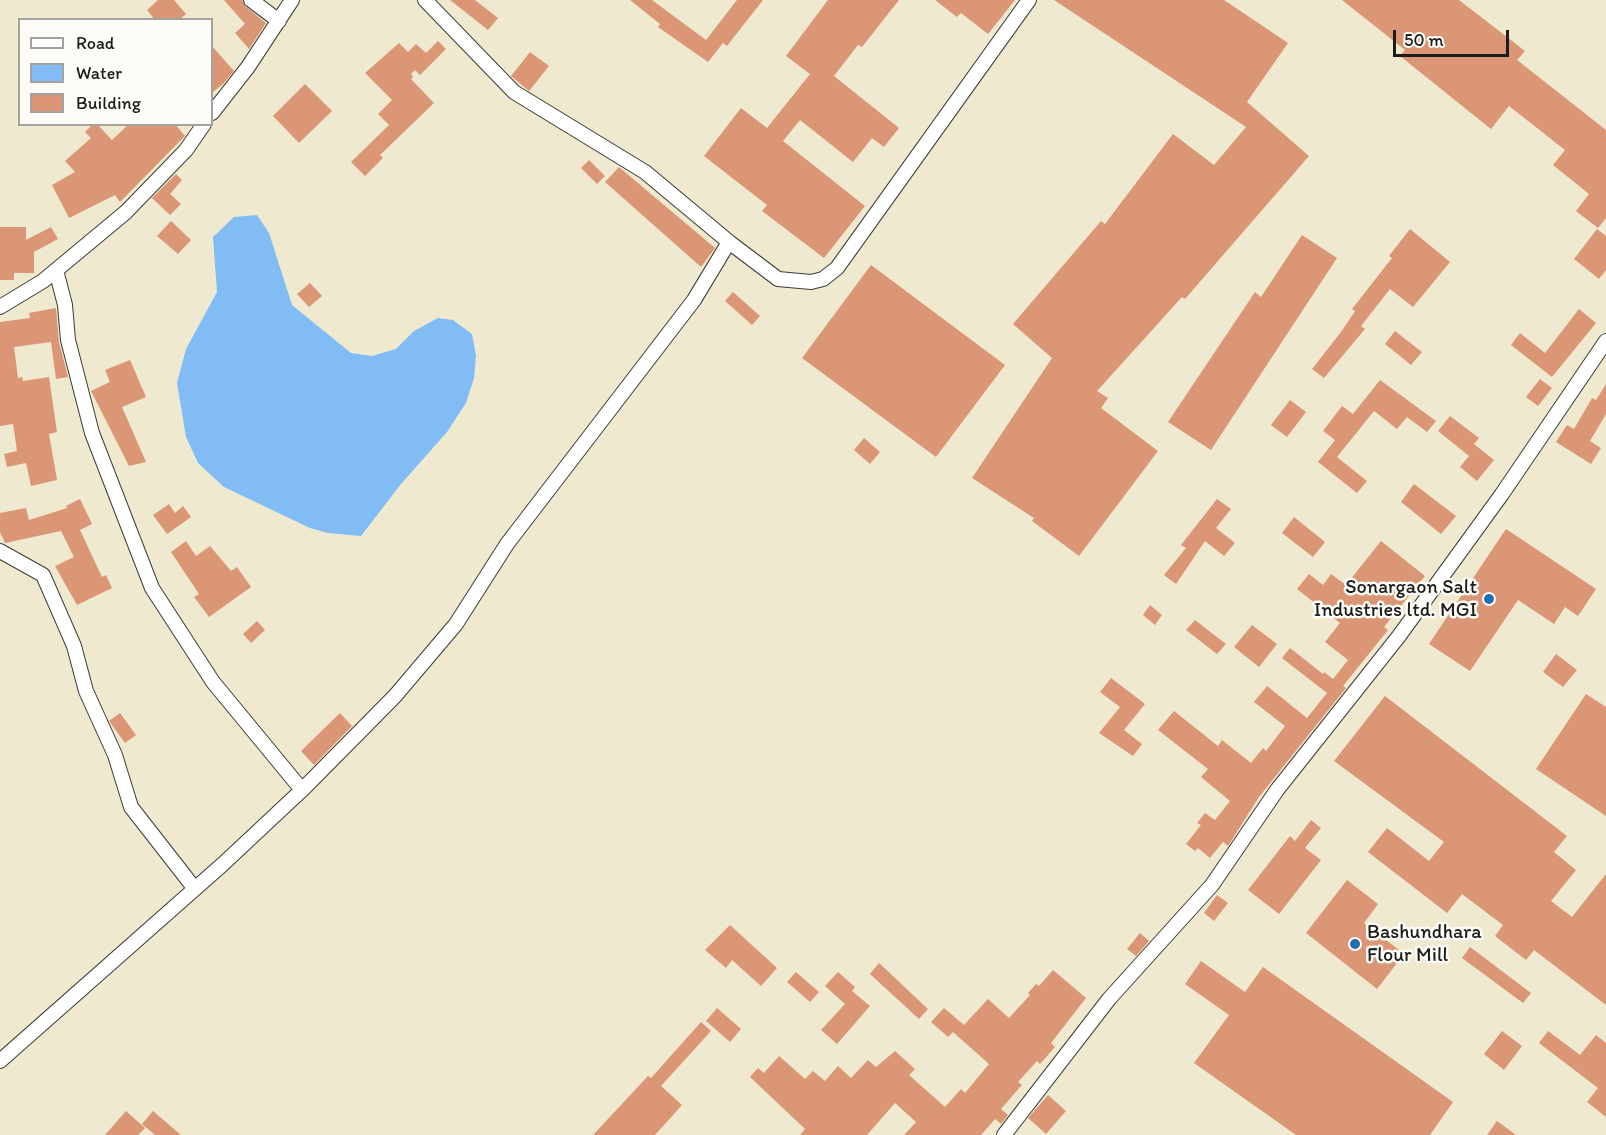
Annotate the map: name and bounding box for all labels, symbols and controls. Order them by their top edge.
legend [18,18,213,126]
scale bar [1396,18,1512,56]
text: 50 m [1404,29,1444,51]
text: Road [76,32,115,54]
text: Water [76,62,122,84]
text: Building [76,92,141,114]
place label: Sonargaon Salt Industries ltd. MGI [1314,576,1477,623]
marker: Sonargaon Salt Industries ltd. MGI [1482,592,1496,606]
place label: Bashundhara Flour Mill [1367,921,1482,968]
marker: Bashundhara Flour Mill [1348,937,1362,951]

